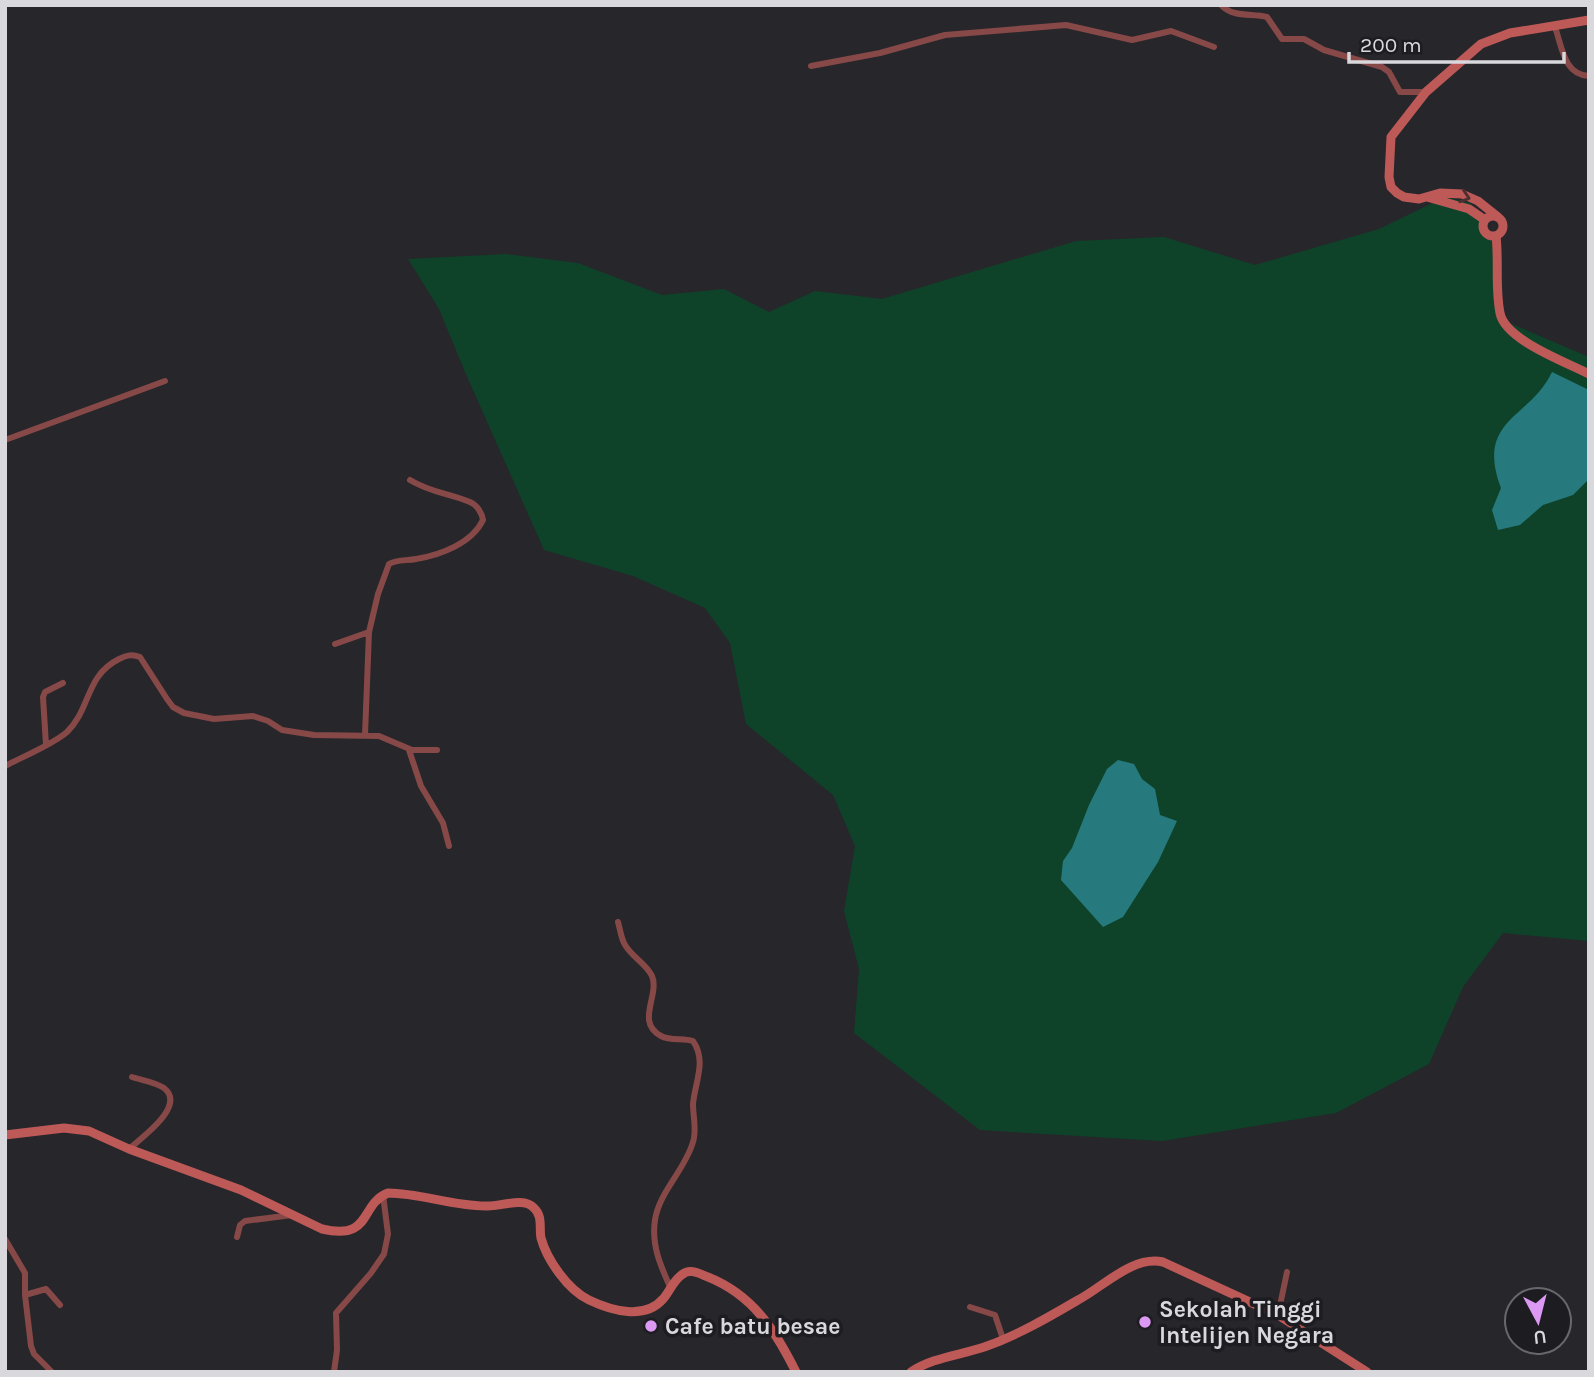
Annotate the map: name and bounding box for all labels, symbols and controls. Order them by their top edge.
scale bar [1349,21,1564,65]
text: 200 m [1360,33,1422,57]
one-way arrow [1458,188,1470,203]
north arrow [1503,1286,1573,1356]
place label: Sekolah Tinggi Intelijen Negara [1159,1296,1334,1349]
place label: Cafe batu besae [665,1313,840,1340]
marker: Sekolah Tinggi Intelijen Negara [1137,1314,1153,1330]
marker: Cafe batu besae [643,1318,659,1334]
text: U [1532,1325,1548,1349]

